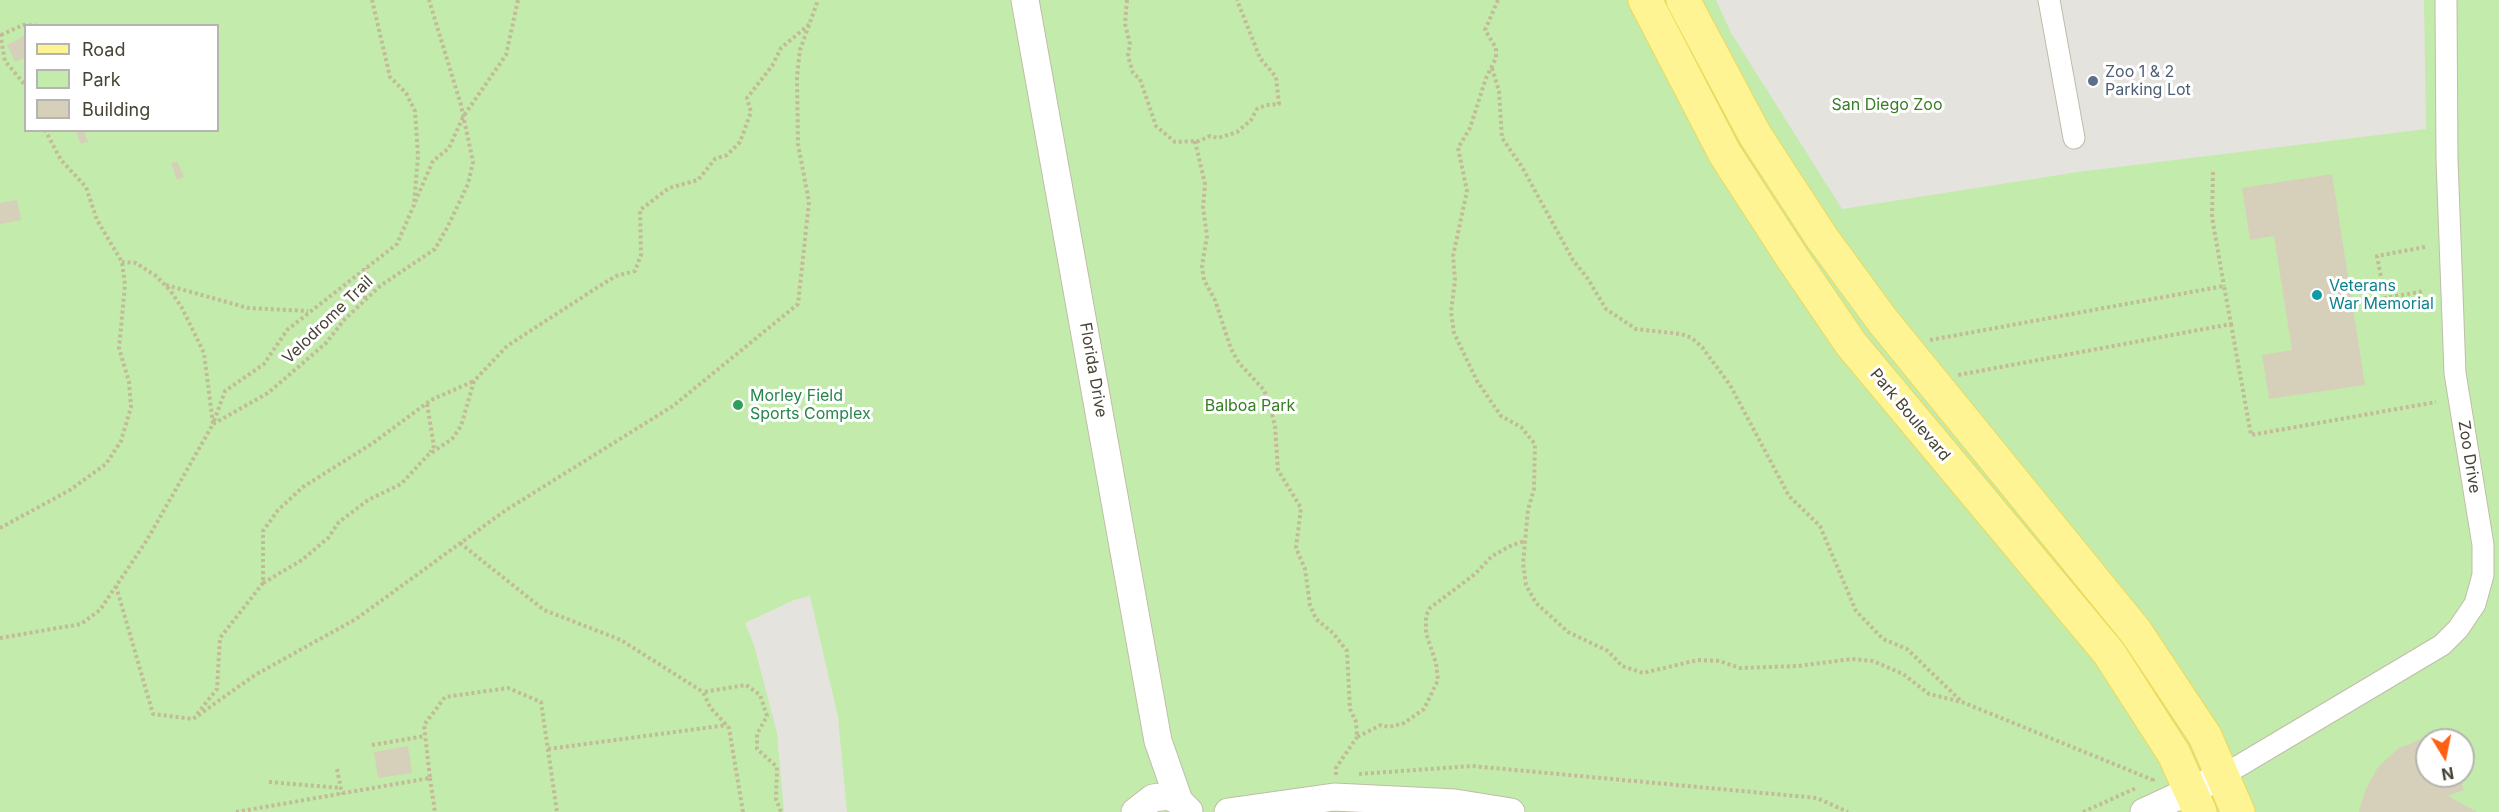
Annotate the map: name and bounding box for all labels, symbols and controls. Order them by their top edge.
legend [24,24,219,132]
text: Road [82,39,125,60]
place label: Zoo 1 & 2 Parking Lot [2105,62,2191,100]
text: Park [82,69,121,90]
marker: Zoo 1 & 2 Parking Lot [2086,74,2100,88]
park label: San Diego Zoo [1831,95,1943,115]
text: Building [82,99,150,120]
street label: Velodrome Trail [279,272,377,368]
place label: Veterans War Memorial [2329,276,2434,314]
marker: Veterans War Memorial [2310,288,2324,302]
street label: Florida Drive [1075,321,1111,419]
street label: Park Boulevard [1866,365,1954,465]
place label: Morley Field Sports Complex [750,386,871,424]
park label: Balboa Park [1205,396,1295,416]
marker: Morley Field Sports Complex [731,398,745,412]
street label: Zoo Drive [2454,419,2484,495]
north arrow [2415,728,2475,788]
text: N [2440,763,2456,785]

